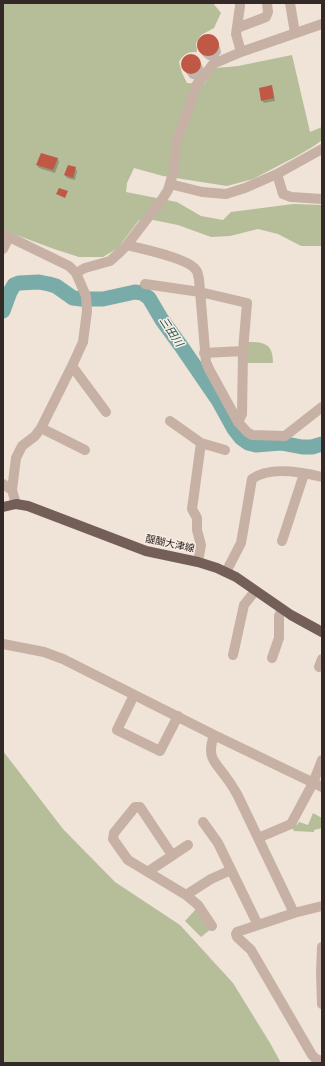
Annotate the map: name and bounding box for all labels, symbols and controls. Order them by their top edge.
water label: 三田川 [156,315,186,349]
street label: 醍醐大津線 [144,533,196,555]

